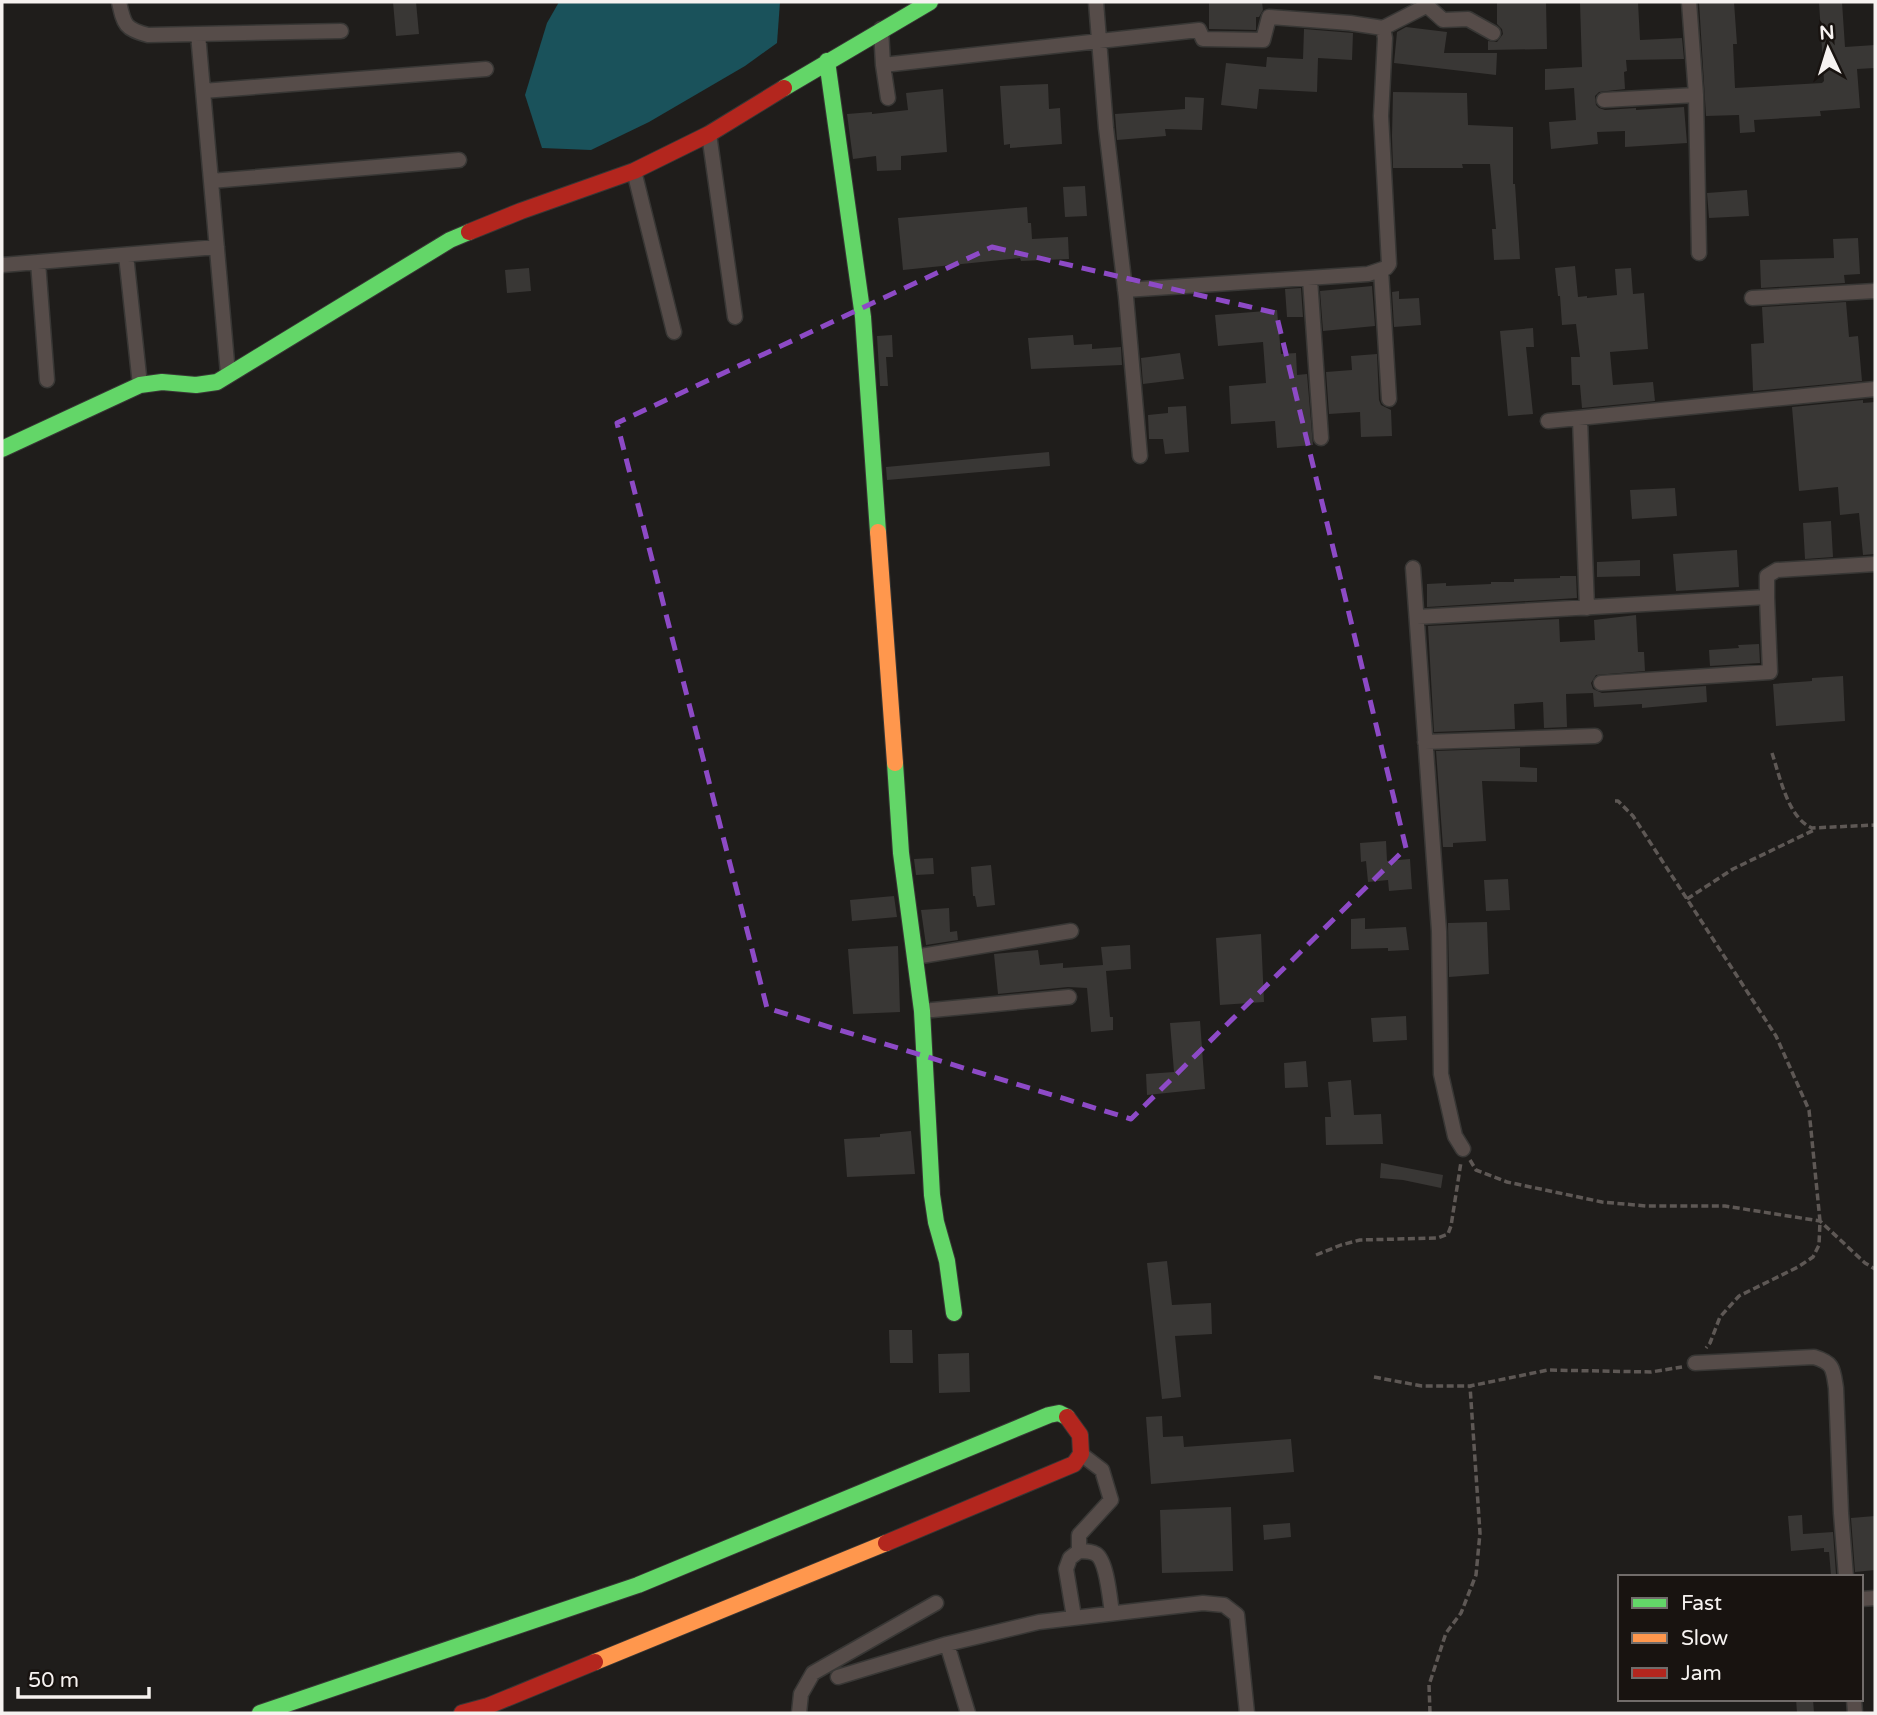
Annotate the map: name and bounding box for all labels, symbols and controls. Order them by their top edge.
north arrow [1793,14,1863,84]
text: N [1819,22,1835,45]
legend [1618,1575,1863,1701]
text: Fast [1681,1591,1722,1616]
text: Slow [1681,1626,1729,1651]
scale bar [18,1656,149,1700]
text: Jam [1681,1661,1722,1686]
text: 50 m [28,1668,79,1693]

